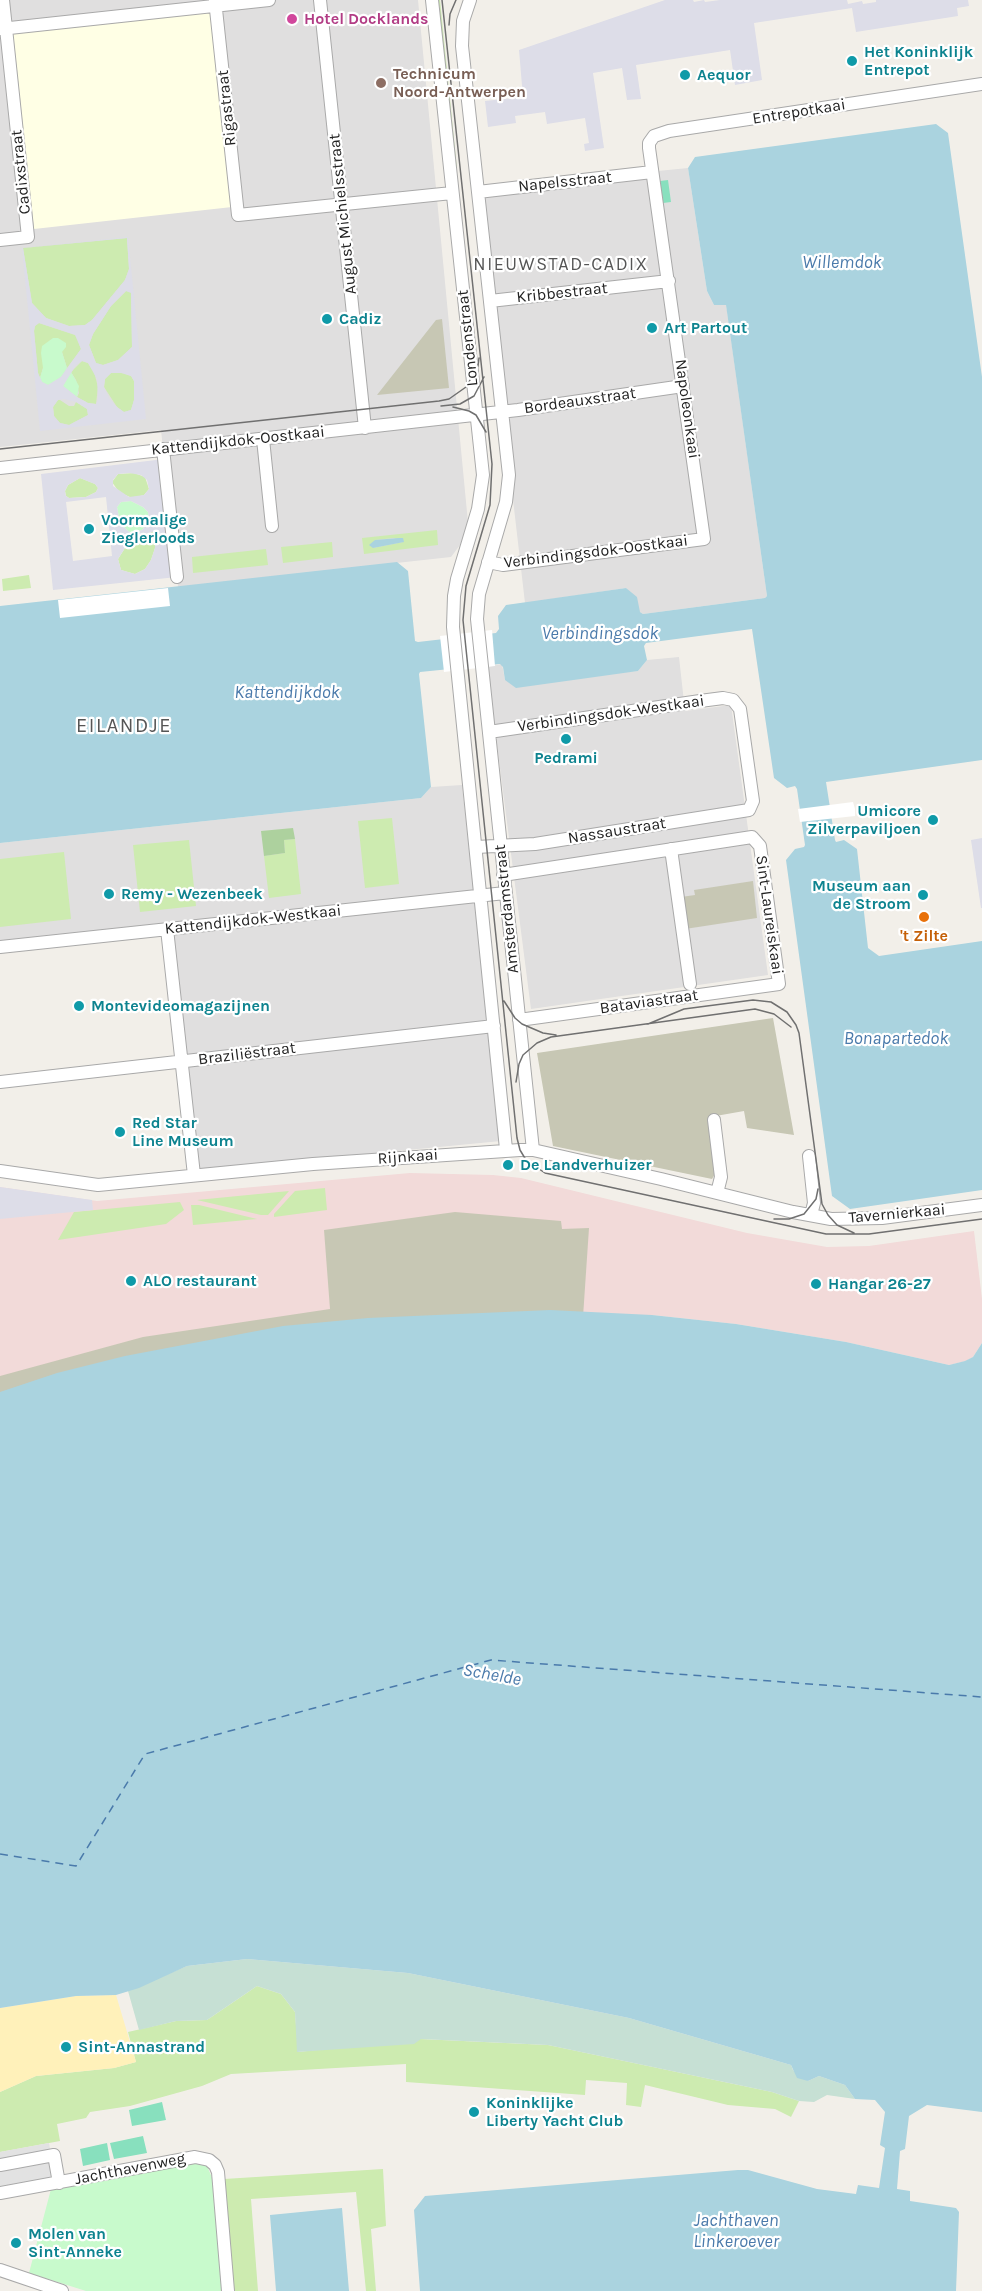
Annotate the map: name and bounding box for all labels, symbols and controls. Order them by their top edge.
place label: Hotel Docklands [304,9,428,29]
marker: Hotel Docklands [285,12,299,26]
place label: Het Koninklijk Entrepot [864,42,973,80]
marker: Het Koninklijk Entrepot [845,54,859,68]
place label: Technicum Noord-Antwerpen [393,64,526,102]
place label: Aequor [697,65,751,85]
marker: Aequor [678,68,692,82]
street label: Rigastraat [213,69,241,147]
marker: Technicum Noord-Antwerpen [374,76,388,90]
street label: Entrepotkaai [751,95,847,129]
street label: Cadixstraat [7,129,35,215]
street label: August Michielsstraat [325,133,361,295]
street label: Napelsstraat [517,168,613,196]
water label: Willemdok [802,252,882,274]
district label: NIEUWSTAD-CADIX [473,254,649,276]
street label: Kribbestraat [516,279,608,307]
street label: Londenstraat [453,289,483,387]
place label: Cadiz [339,309,381,329]
marker: Cadiz [320,312,334,326]
place label: Art Partout [664,318,747,338]
marker: Art Partout [645,321,659,335]
street label: Napoleonkaai [671,358,703,460]
street label: Bordeauxstraat [523,384,637,418]
street label: Kattendijkdok-Oostkaai [150,422,326,460]
place label: Voormalige Zieglerloods [101,510,195,548]
marker: Voormalige Zieglerloods [82,522,96,536]
street label: Verbindingsdok-Oostkaai [503,531,689,573]
water label: Verbindingsdok [542,623,658,645]
water label: Kattendijkdok [234,682,340,704]
street label: Verbindingsdok-Westkaai [516,691,706,737]
district label: EILANDJE [76,714,172,738]
marker: Pedrami [559,732,573,746]
place label: Pedrami [534,748,598,768]
place label: Umicore Zilverpaviljoen [807,801,921,839]
marker: Umicore Zilverpaviljoen [926,813,940,827]
street label: Nassaustraat [567,814,667,848]
street label: Amsterdamstraat [491,844,523,974]
street label: Sint-Laureiskaai [751,854,787,976]
place label: Museum aan de Stroom [812,876,911,914]
place label: Remy - Wezenbeek [121,884,263,904]
marker: Remy - Wezenbeek [102,887,116,901]
marker: Museum aan de Stroom [916,888,930,902]
street label: Kattendijkdok-Westkaai [164,901,342,939]
marker: 't Zilte [917,910,931,924]
place label: 't Zilte [900,926,948,946]
street label: Bataviastraat [599,986,699,1018]
place label: Montevideomagazijnen [91,996,270,1016]
marker: Montevideomagazijnen [72,999,86,1013]
water label: Bonapartedok [844,1028,948,1050]
street label: Braziliëstraat [197,1038,297,1070]
place label: Red Star Line Museum [132,1113,234,1151]
marker: Red Star Line Museum [113,1125,127,1139]
street label: Rijnkaai [377,1145,439,1169]
place label: De Landverhuizer [520,1155,652,1175]
marker: De Landverhuizer [501,1158,515,1172]
street label: Tavernierkaai [848,1200,946,1228]
place label: ALO restaurant [143,1271,257,1291]
marker: ALO restaurant [124,1274,138,1288]
place label: Hangar 26-27 [828,1274,931,1294]
marker: Hangar 26-27 [809,1277,823,1291]
water label: Schelde [461,1659,523,1691]
place label: Sint-Annastrand [78,2037,205,2057]
marker: Sint-Annastrand [59,2040,73,2054]
place label: Koninklijke Liberty Yacht Club [486,2093,623,2131]
marker: Koninklijke Liberty Yacht Club [467,2105,481,2119]
street label: Jachthavenweg [73,2149,187,2189]
water label: Jachthaven Linkeroever [693,2210,779,2252]
place label: Molen van Sint-Anneke [28,2224,122,2262]
marker: Molen van Sint-Anneke [9,2236,23,2250]

